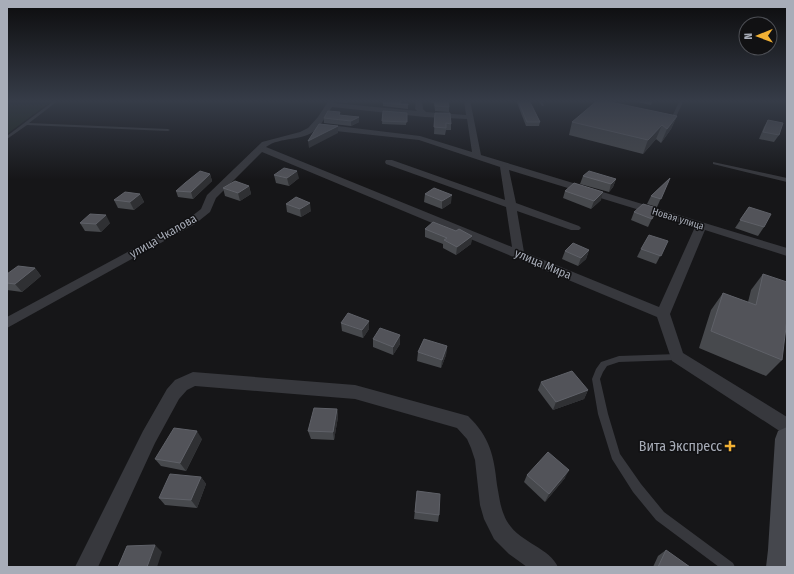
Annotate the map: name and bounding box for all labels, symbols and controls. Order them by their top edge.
north arrow [738,16,778,56]
text: N [742,33,755,40]
street label: Новая улица [651,205,705,233]
street label: улица Чкалова [127,211,199,261]
street label: улица Мира [513,246,573,282]
place label: Вита Экспресс [639,438,722,455]
marker: Вита Экспресс [725,441,735,451]

